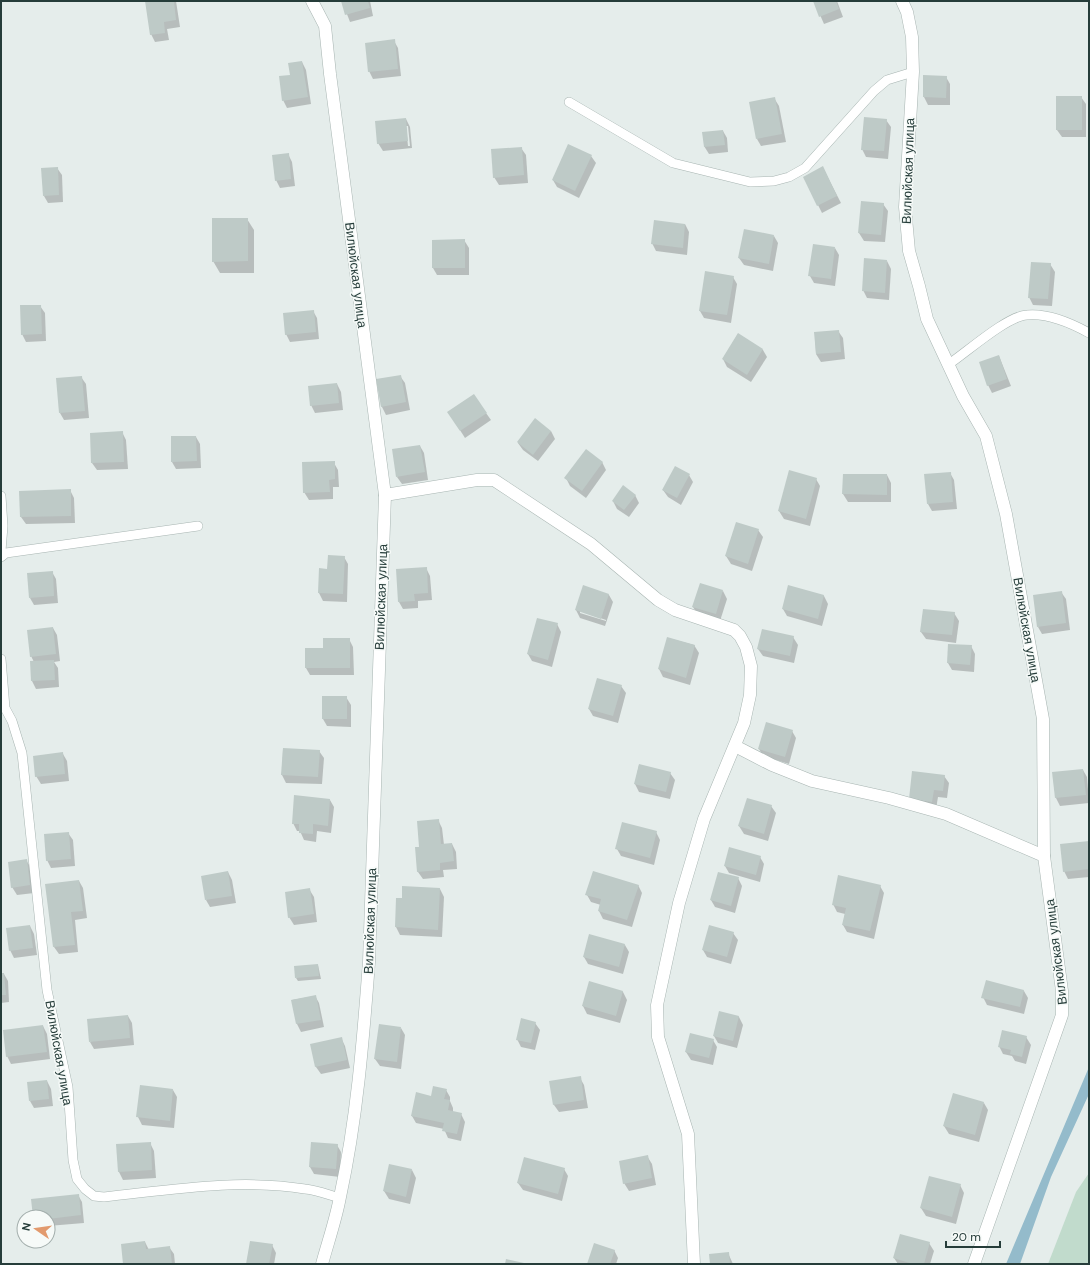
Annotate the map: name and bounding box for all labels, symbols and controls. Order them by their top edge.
street label: Вилюйская улица [898,117,918,224]
street label: Вилюйская улица [341,221,371,330]
street label: Вилюйская улица [371,543,391,650]
street label: Вилюйская улица [1009,576,1045,685]
street label: Вилюйская улица [360,867,380,974]
street label: Вилюйская улица [1041,897,1071,1006]
street label: Вилюйская улица [41,999,77,1108]
north arrow [16,1209,56,1249]
text: N [19,1221,34,1232]
scale bar [946,1223,1000,1249]
text: 20 m [952,1229,981,1245]

